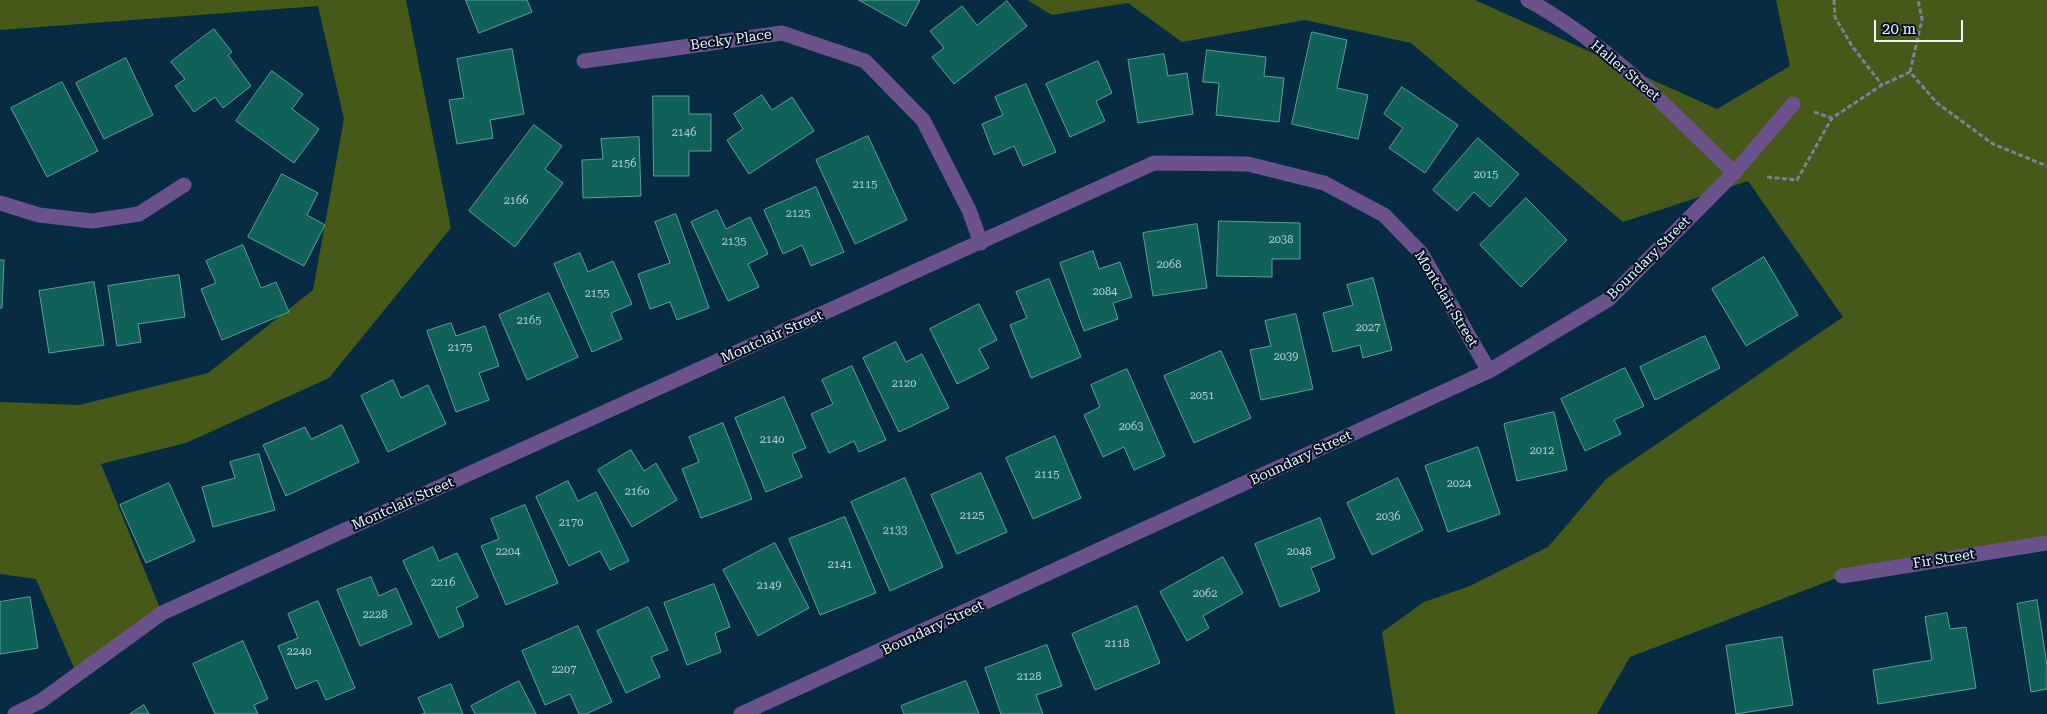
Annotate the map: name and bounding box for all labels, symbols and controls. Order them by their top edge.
scale bar [1877,10,1966,42]
text: 20 m [1882,20,1916,38]
street label: Becky Place [689,26,773,54]
street label: Haller Street [1587,37,1663,105]
house number: 2146 [672,126,696,140]
house number: 2156 [612,157,636,171]
house number: 2015 [1474,168,1498,182]
house number: 2115 [853,178,877,192]
house number: 2166 [504,194,528,208]
house number: 2125 [786,207,810,221]
street label: Boundary Street [1604,213,1694,303]
house number: 2038 [1269,233,1293,247]
house number: 2135 [722,235,746,249]
street label: Montclair Street [1411,248,1481,350]
house number: 2068 [1157,258,1181,272]
house number: 2084 [1093,285,1117,299]
house number: 2155 [585,287,609,301]
street label: Montclair Street [719,307,825,367]
house number: 2165 [517,314,541,328]
house number: 2027 [1356,321,1380,335]
house number: 2175 [448,341,472,355]
house number: 2039 [1274,350,1298,364]
house number: 2120 [892,377,916,391]
house number: 2051 [1190,389,1214,403]
house number: 2063 [1119,420,1143,434]
street label: Boundary Street [1247,427,1355,489]
house number: 2140 [760,433,784,447]
house number: 2012 [1530,444,1554,458]
house number: 2115 [1035,468,1059,482]
street label: Montclair Street [350,474,456,534]
house number: 2024 [1447,477,1471,491]
house number: 2160 [625,485,649,499]
house number: 2125 [960,509,984,523]
house number: 2036 [1376,510,1400,524]
house number: 2170 [559,516,583,530]
house number: 2133 [883,524,907,538]
house number: 2204 [496,545,520,559]
house number: 2048 [1287,545,1311,559]
street label: Fir Street [1912,546,1976,572]
house number: 2141 [828,558,852,572]
house number: 2216 [431,576,455,590]
house number: 2149 [757,579,781,593]
house number: 2062 [1193,587,1217,601]
street label: Boundary Street [879,597,987,659]
house number: 2228 [363,608,387,622]
house number: 2118 [1105,637,1129,651]
house number: 2240 [287,645,311,659]
house number: 2207 [552,663,576,677]
house number: 2128 [1017,670,1041,684]

